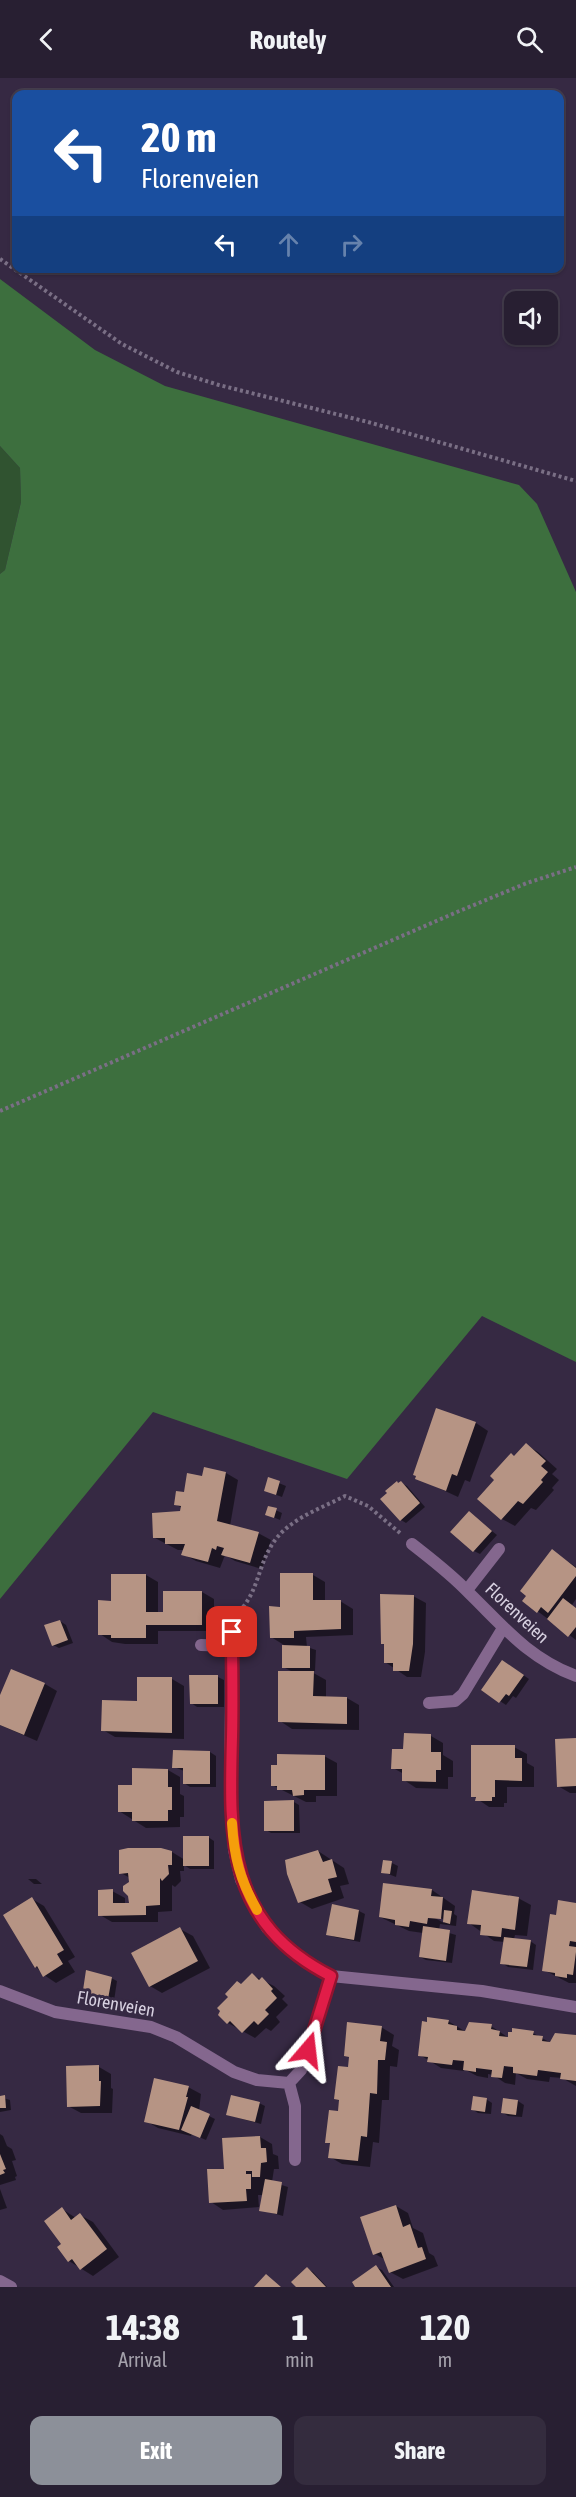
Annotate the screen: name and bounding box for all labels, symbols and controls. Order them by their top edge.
icon: back [30,23,63,56]
icon: search [513,23,546,56]
text: Routely [249,24,327,55]
text: 20 m [141,113,216,161]
icon: left [42,114,120,192]
text: Florenveien [141,163,259,194]
icon: left [209,228,242,261]
icon: ahead [272,228,305,261]
icon: right [335,228,368,261]
map controls [504,291,558,345]
button: sound [504,291,558,345]
street label: Florenveien [481,1578,553,1647]
pin [206,1606,257,1657]
icon: arrive [215,1615,248,1648]
street label: Florenveien [75,1986,157,2021]
position arrow [276,2018,340,2082]
text: 14:38 [106,2306,180,2348]
text: 1 [291,2306,308,2348]
text: 120 [420,2306,470,2348]
text: Arrival [118,2348,167,2371]
text: min [285,2348,314,2371]
text: m [438,2348,452,2371]
button: Exit [30,2416,282,2485]
button: Share [294,2416,546,2485]

